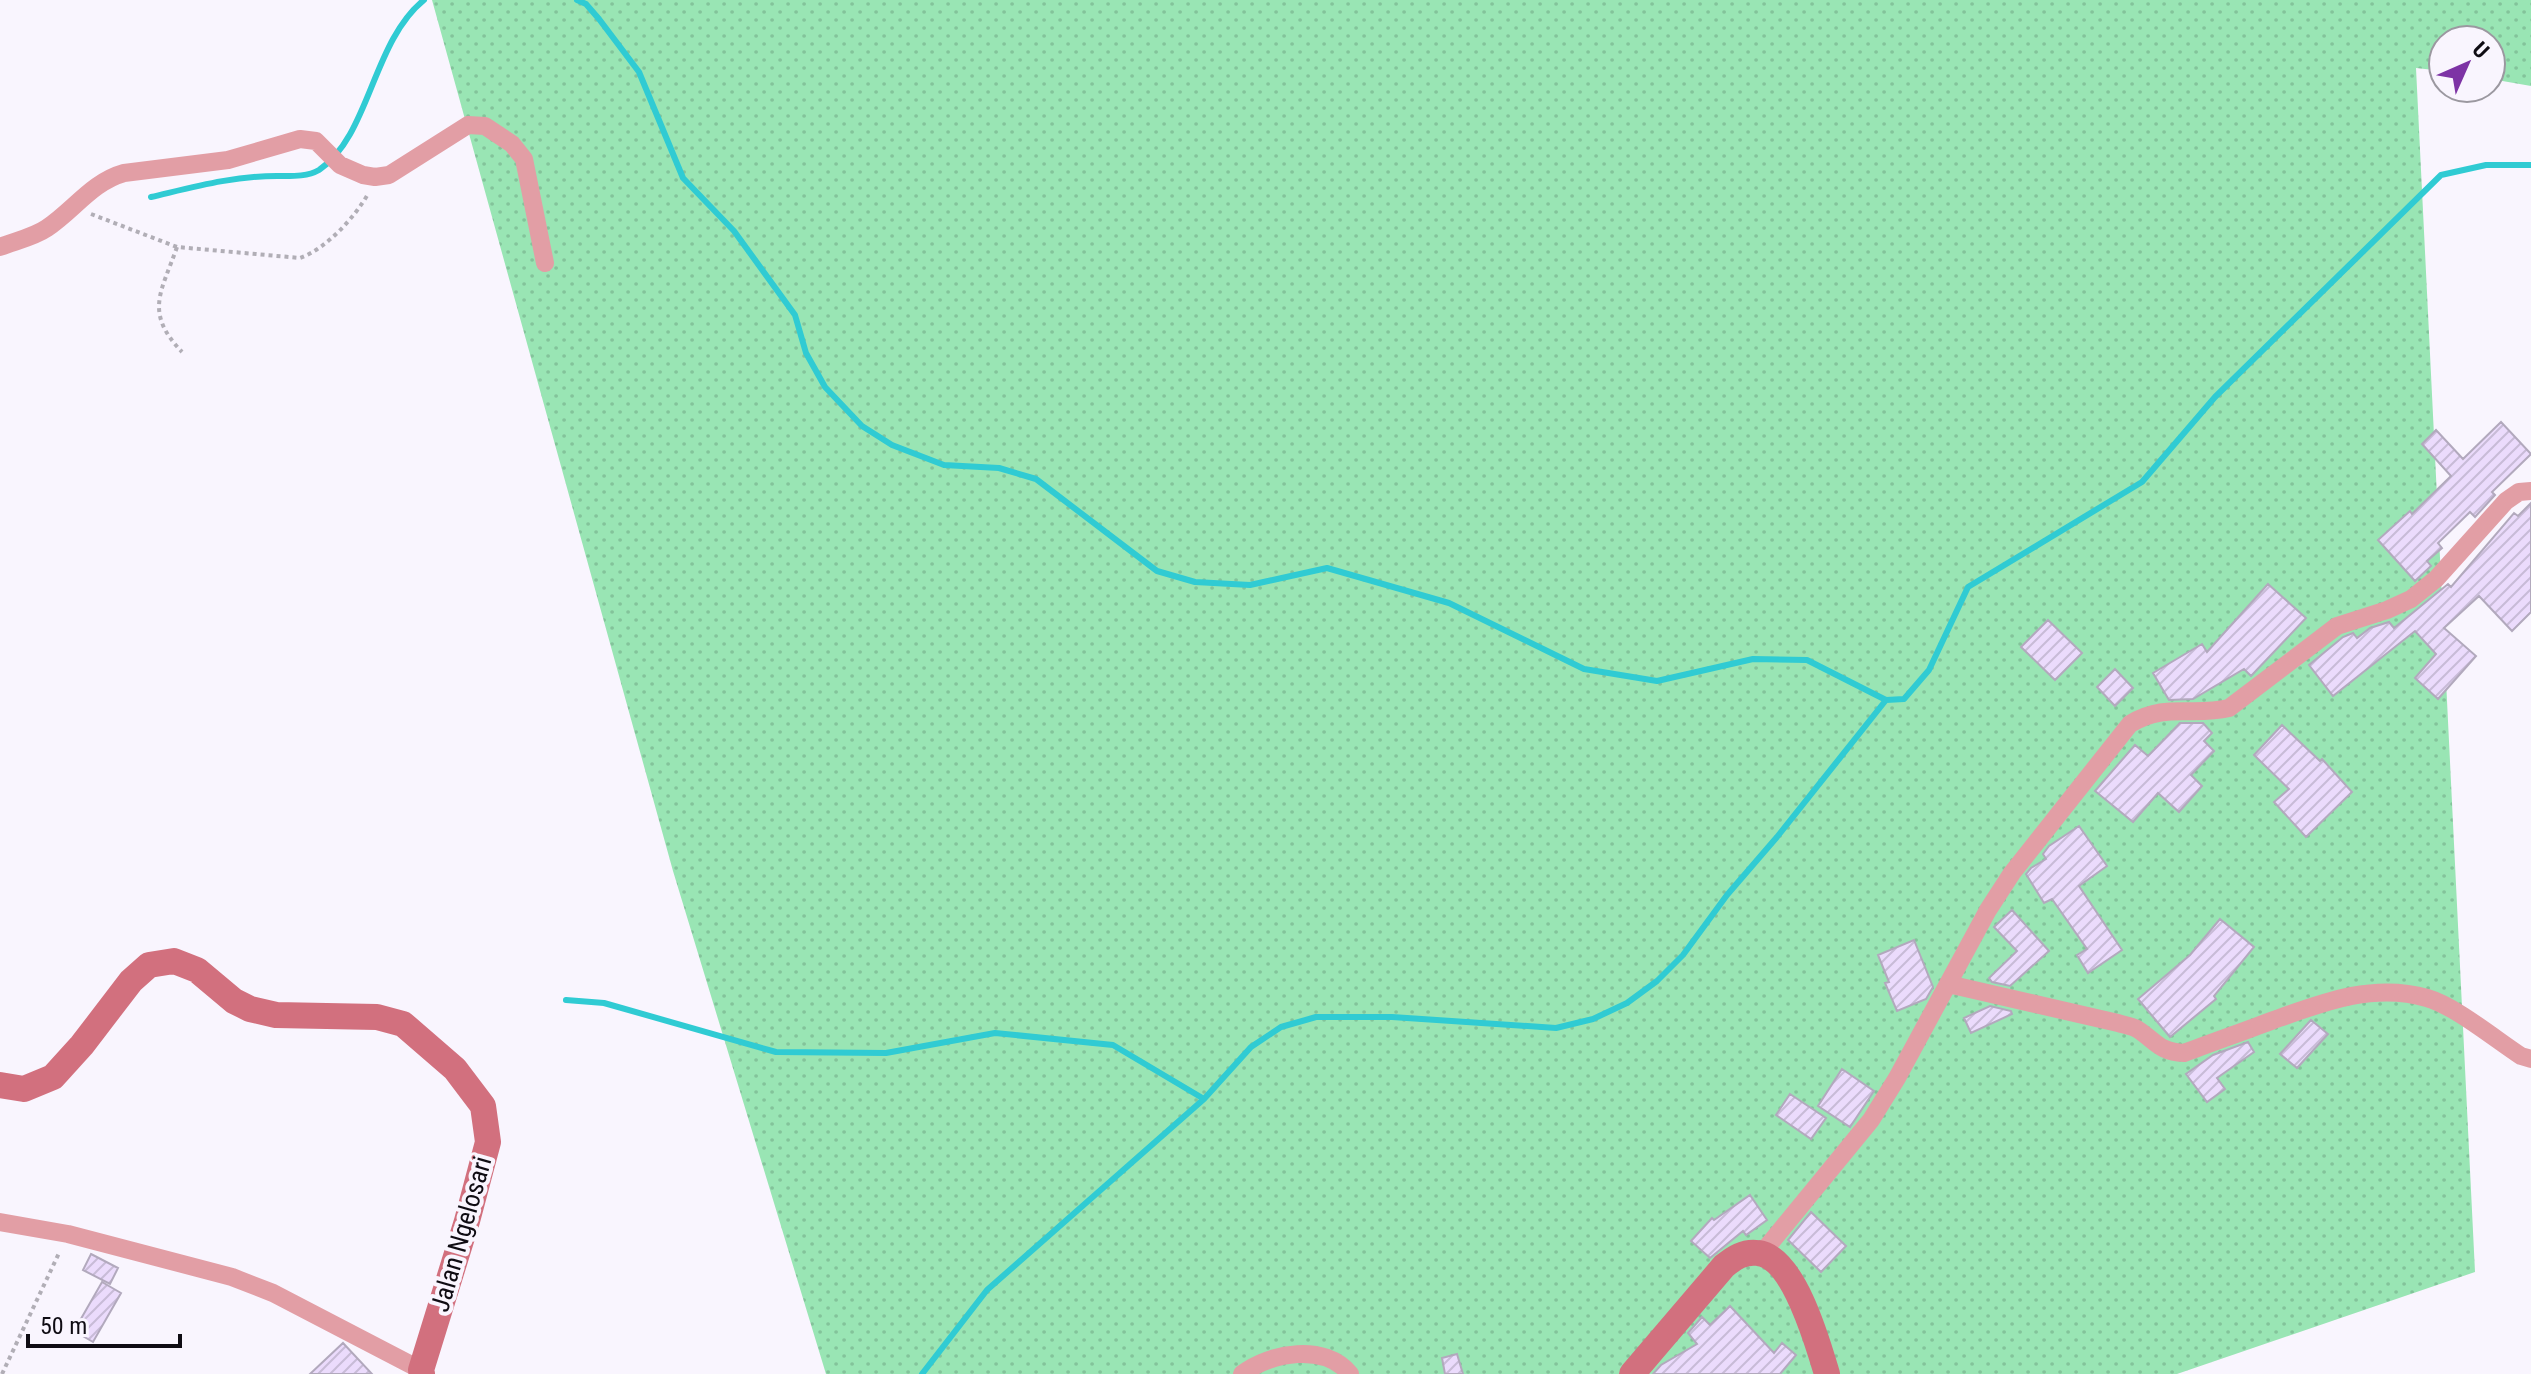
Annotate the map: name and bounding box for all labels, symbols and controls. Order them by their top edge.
north arrow [2427,24,2507,104]
text: U [2468,37,2494,63]
street label: Jalan Ngelosari [424,1153,498,1315]
scale bar [28,1298,180,1348]
text: 50 m [40,1312,87,1340]

